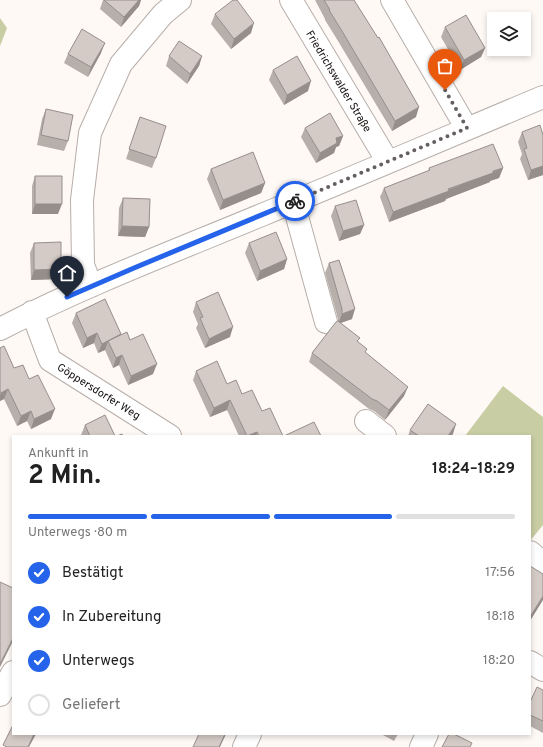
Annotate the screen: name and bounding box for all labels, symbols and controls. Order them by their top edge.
map controls [487,12,531,56]
button: layers [487,12,531,56]
street label: Friedrichswalder Straße [302,28,374,135]
pin [428,49,462,90]
icon: bag [434,55,456,77]
courier [275,181,315,221]
icon: bike [284,190,306,212]
pin [50,256,84,297]
icon: home [56,262,78,284]
street label: Göppersdorfer Weg [54,361,143,423]
text: Ankunft in [28,446,89,462]
text: 2 Min. [28,460,101,493]
text: 18:24–18:29 [432,460,515,479]
text: Unterwegs · 80 m [28,525,127,541]
icon: check [28,562,50,584]
text: Bestätigt [62,564,124,583]
text: 17:56 [485,565,515,581]
icon: check [28,606,50,628]
text: In Zubereitung [62,608,162,627]
text: 18:18 [486,609,515,625]
icon: check [28,650,50,672]
text: Unterwegs [62,652,135,671]
text: 18:20 [483,653,515,669]
text: Geliefert [62,696,120,715]

